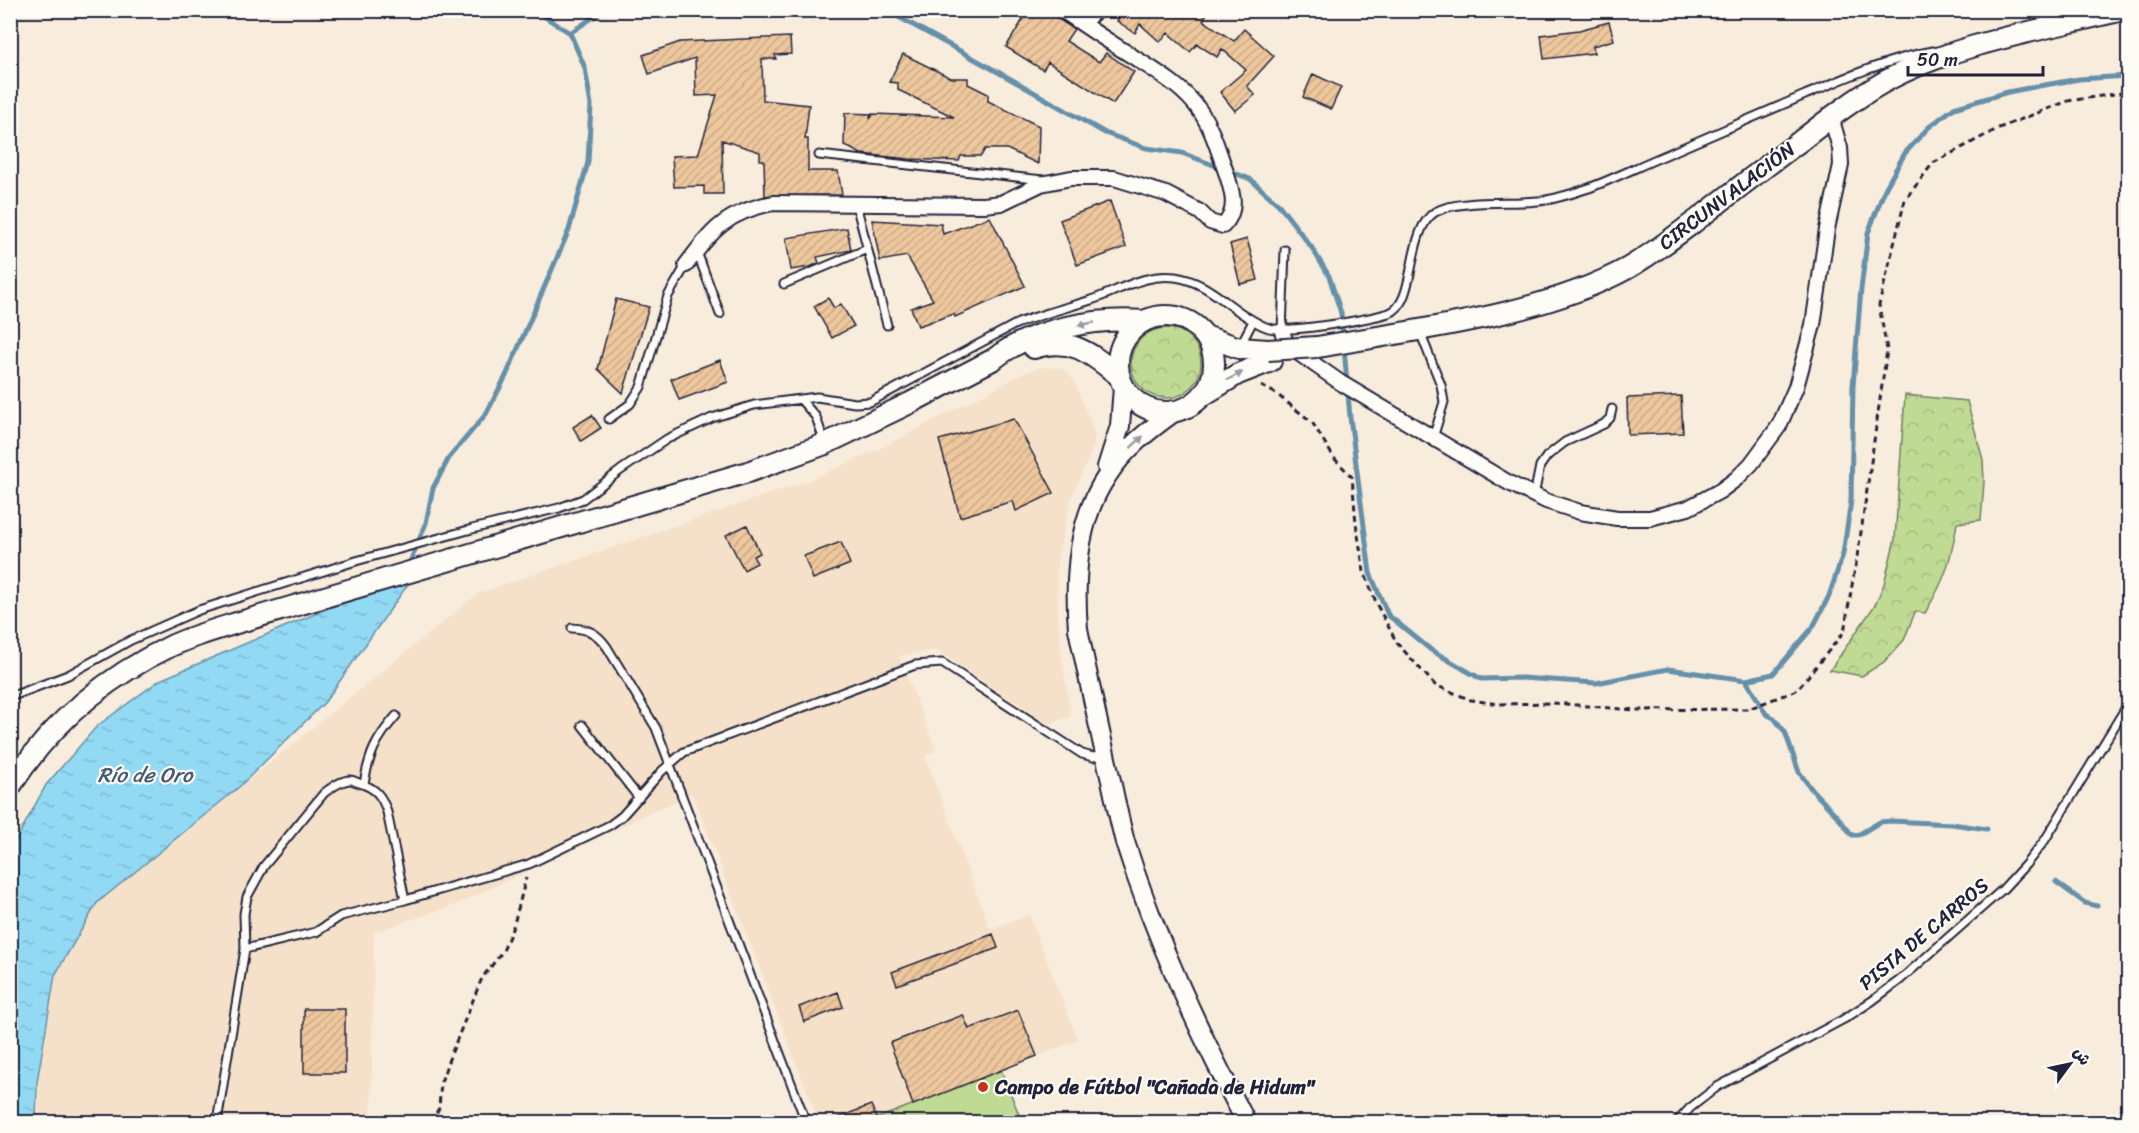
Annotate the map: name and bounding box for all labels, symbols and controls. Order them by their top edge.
scale bar [1908,39,2043,77]
text: 50 m [1917,44,1958,76]
street label: CIRCUNVALACIÓN [1651,133,1803,259]
one-way arrow [1076,320,1095,329]
one-way arrow [1227,371,1244,381]
one-way arrow [1129,435,1143,449]
water label: Río de Oro [98,756,194,794]
street label: PISTA DE CARROS [1851,868,1998,999]
north arrow [2040,1034,2100,1094]
text: ش [2065,1041,2099,1071]
place label: Campo de Fútbol "Cañada de Hidum" [994,1070,1316,1105]
marker: Campo de Fútbol "Cañada de Hidum" [976,1080,990,1094]

